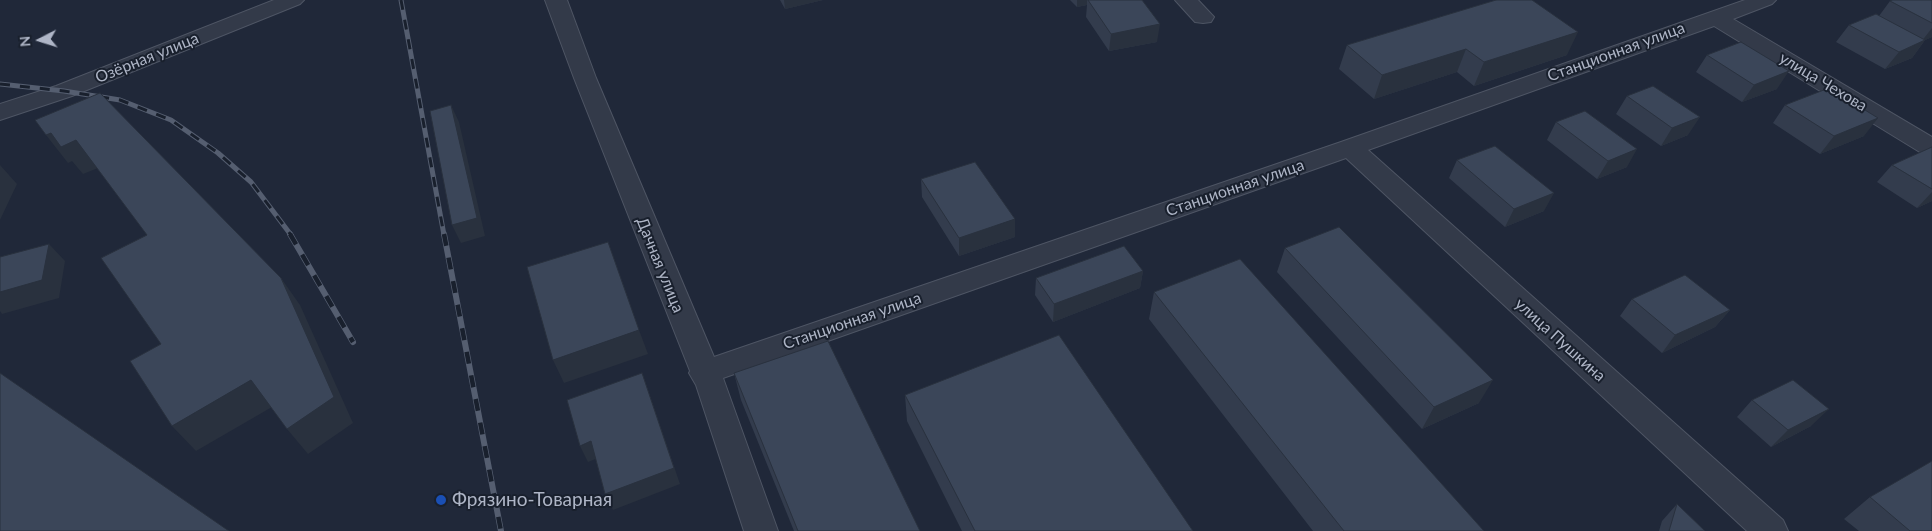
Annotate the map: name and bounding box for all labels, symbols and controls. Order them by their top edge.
north arrow [15,15,65,65]
street label: Станционная улица [1545,18,1687,86]
street label: Озёрная улица [92,29,202,87]
text: N [16,35,33,47]
street label: улица Чехова [1776,48,1870,116]
street label: Станционная улица [1163,155,1307,221]
street label: Дачная улица [632,214,688,316]
street label: Станционная улица [780,288,924,354]
street label: улица Пушкина [1511,294,1609,386]
place label: Фрязино-Товарная [452,489,612,511]
marker: Фрязино-Товарная [434,493,448,507]

